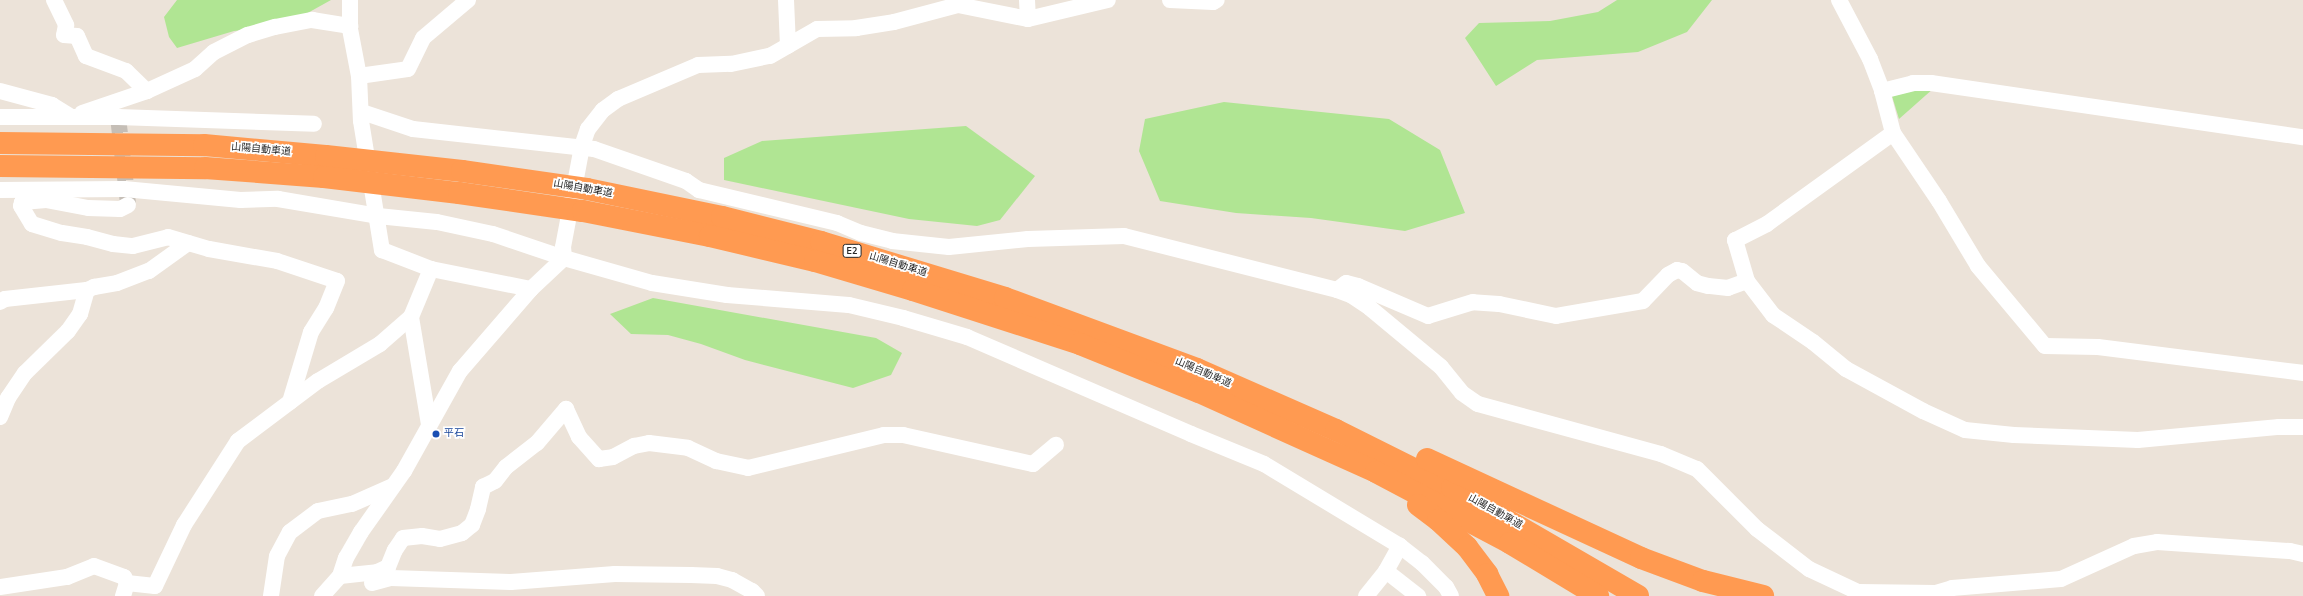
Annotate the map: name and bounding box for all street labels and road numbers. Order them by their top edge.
street label: 山陽自動車道 [231,141,291,159]
street label: 山陽自動車道 [552,178,614,200]
road number: E2 [842,244,862,258]
street label: 山陽自動車道 [868,250,928,280]
street label: 山陽自動車道 [1173,356,1233,390]
street label: 山陽自動車道 [1466,492,1524,532]

